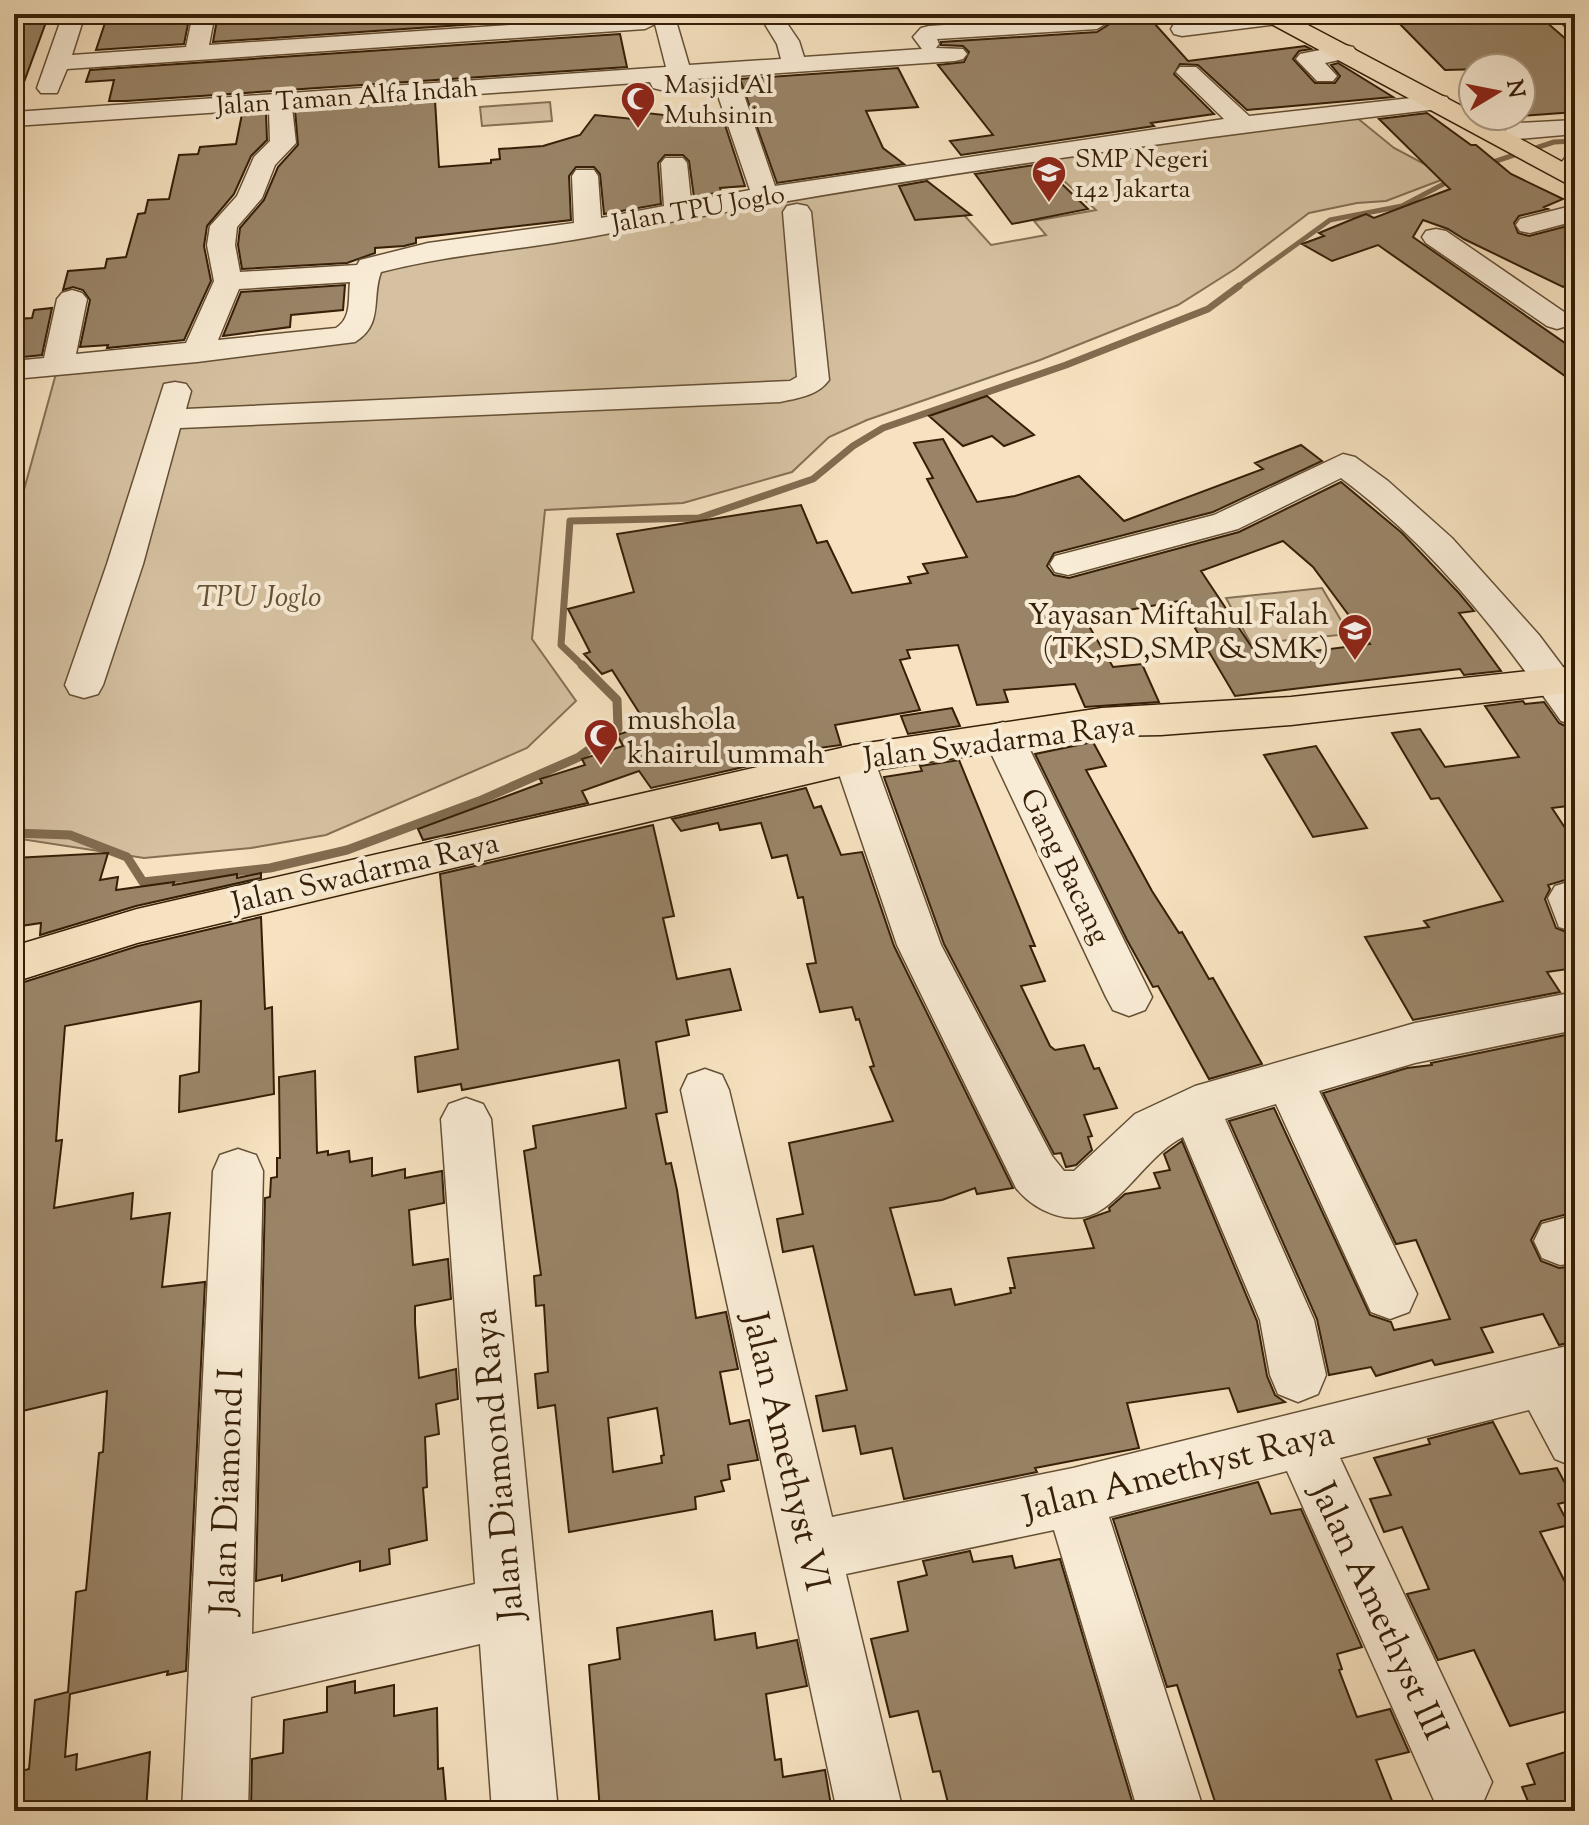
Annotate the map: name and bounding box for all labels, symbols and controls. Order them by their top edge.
north arrow [1457,52,1537,132]
place label: Masjid Al Muhsinin [664,68,773,135]
street label: Jalan Taman Alfa Indah [213,71,479,126]
text: N [1496,78,1531,101]
mosque icon: Masjid Al Muhsinin [619,80,657,130]
place label: SMP Negeri 142 Jakarta [1075,142,1209,209]
school or university icon: SMP Negeri 142 Jakarta [1030,154,1068,204]
street label: Jalan TPU Joglo [607,177,788,244]
park label: TPU Joglo [197,577,321,620]
place label: Yayasan Miftahul Falah (TK,SD,SMP & SMK) [1028,595,1329,672]
school or university icon: Yayasan Miftahul Falah (TK,SD,SMP & SMK) [1336,612,1374,662]
place label: mushola khairul ummah [627,700,825,777]
street label: Jalan Swadarma Raya [859,705,1138,782]
mosque icon: mushola khairul ummah [582,717,620,767]
street label: Gang Bacang [1007,782,1120,952]
street label: Jalan Swadarma Raya [226,823,504,927]
street label: Jalan Amethyst VI [726,1306,841,1596]
street label: Jalan Diamond Raya [460,1307,540,1625]
street label: Jalan Diamond I [199,1366,259,1618]
street label: Jalan Amethyst Raya [1016,1409,1340,1537]
street label: Jalan Amethyst III [1294,1473,1460,1749]

